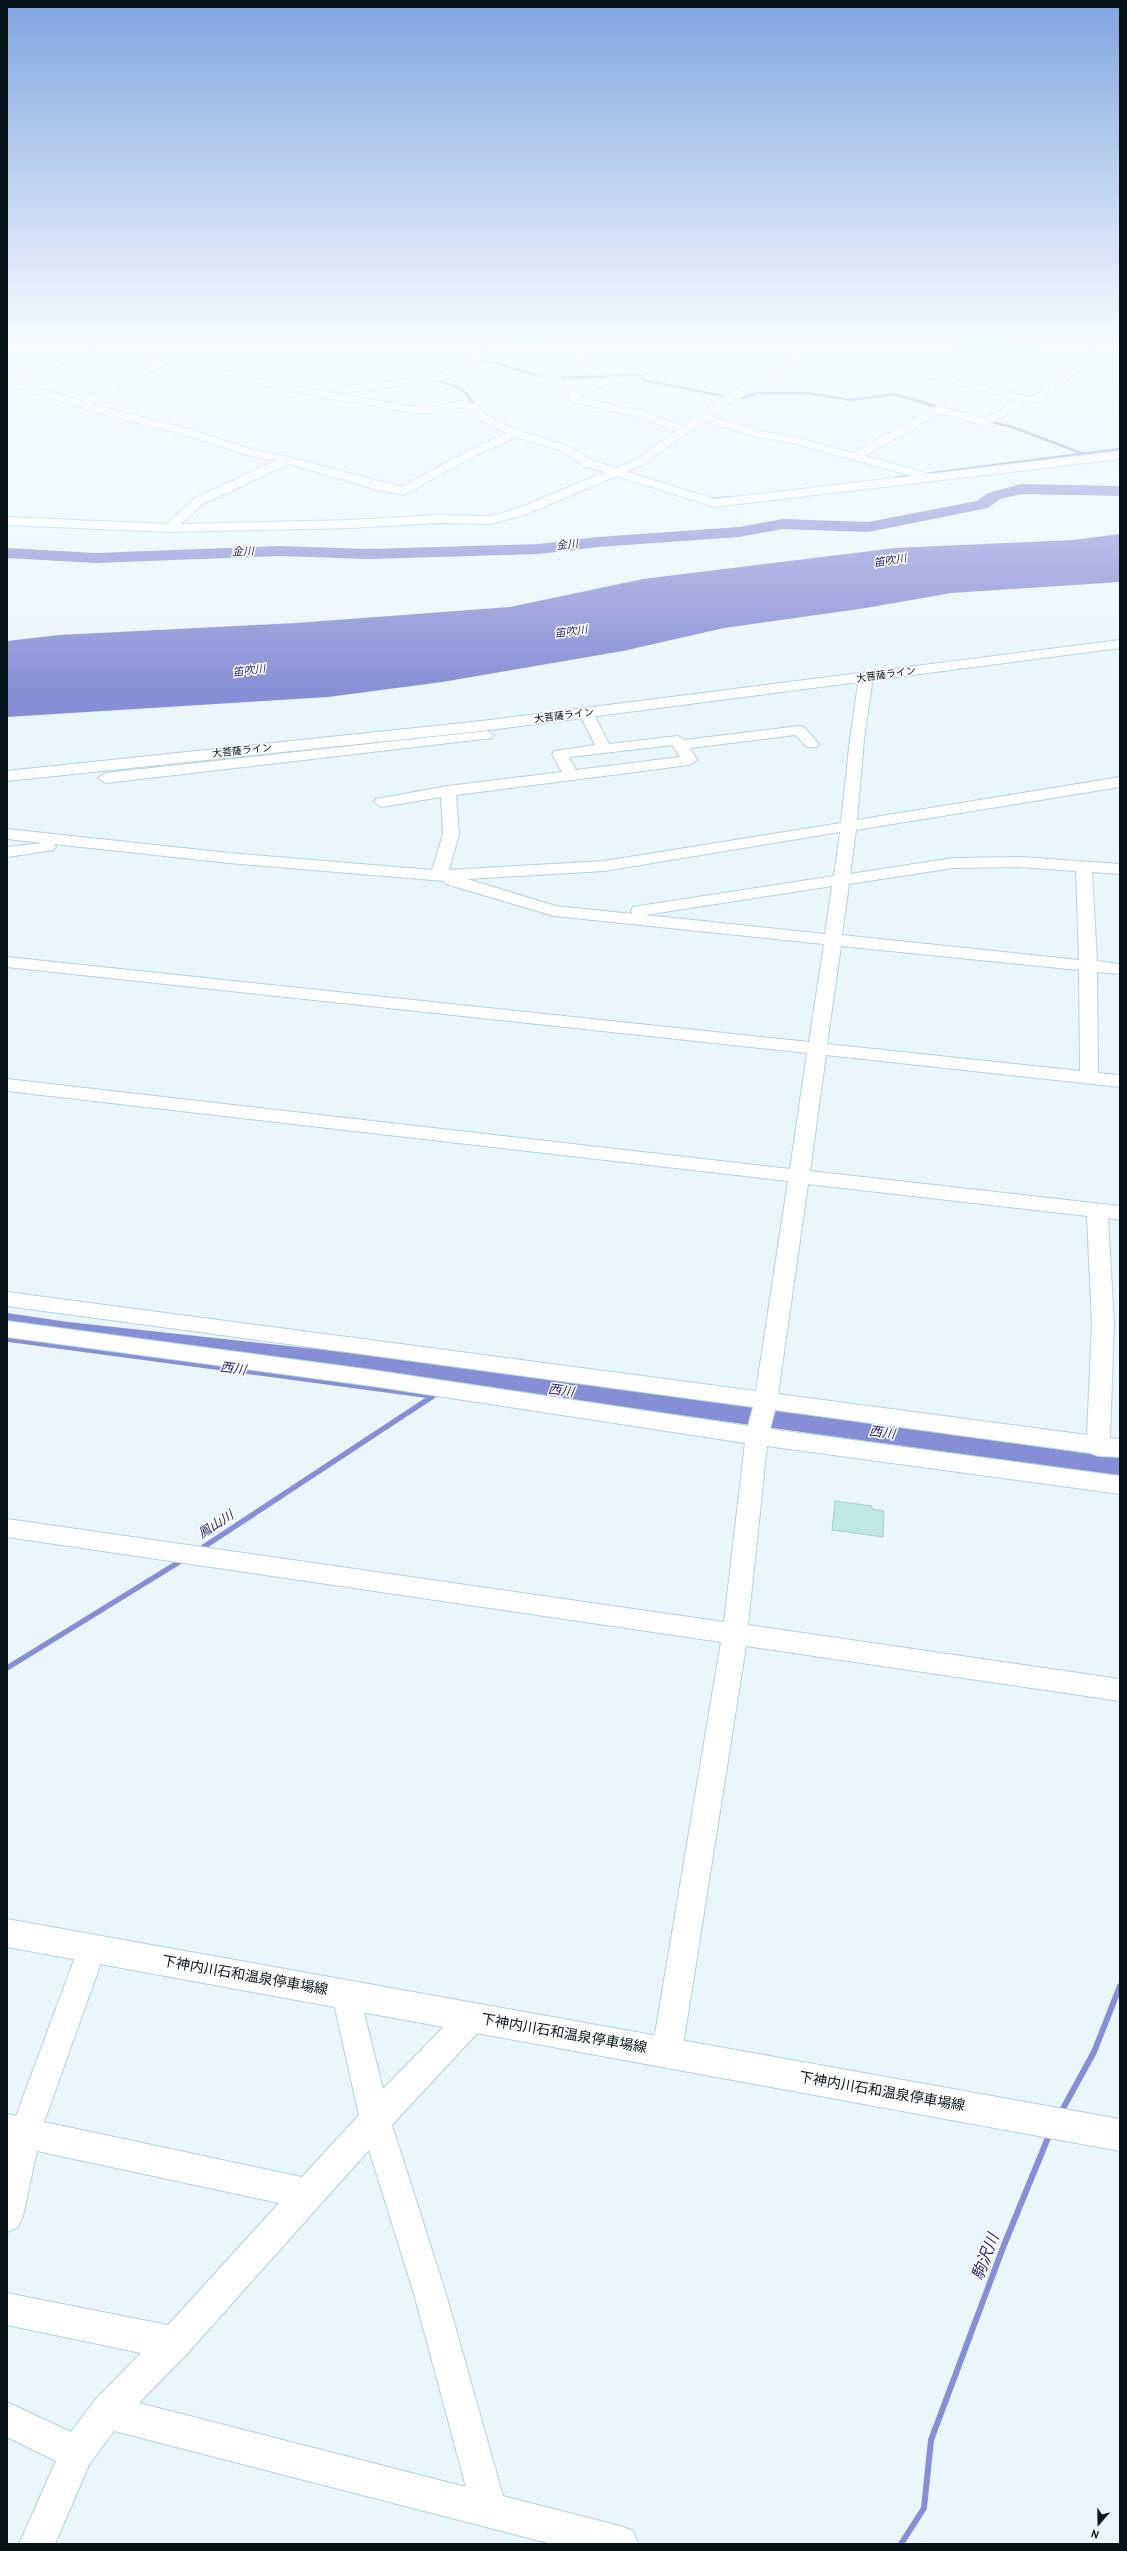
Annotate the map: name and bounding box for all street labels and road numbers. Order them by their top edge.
street label: 大菩薩ライン [855,665,917,685]
street label: 大菩薩ライン [533,706,595,726]
street label: 大菩薩ライン [212,742,272,760]
street label: 下神内川石和温泉停車場線 [161,1953,329,1999]
street label: 下神内川石和温泉停車場線 [480,2011,648,2057]
street label: 下神内川石和温泉停車場線 [798,2069,966,2115]

